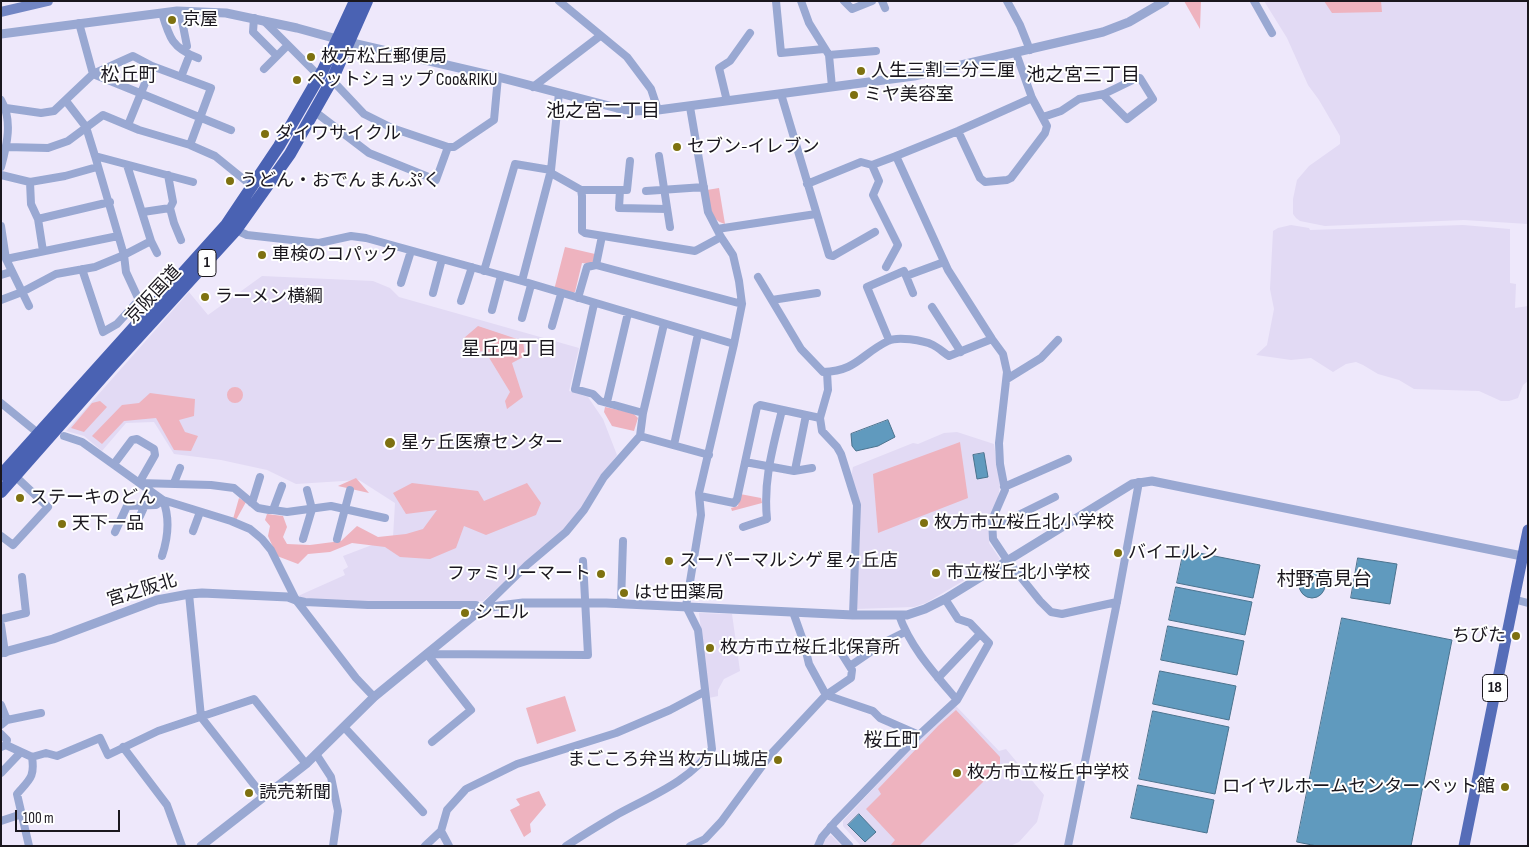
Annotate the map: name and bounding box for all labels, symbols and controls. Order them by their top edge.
place label: 京屋 [182,9,218,31]
marker: 京屋 [166,14,178,26]
place label: 枚方松丘郵便局 [321,46,447,68]
marker: 枚方松丘郵便局 [305,51,317,63]
place label: 人生三割三分三厘 [871,60,1015,82]
district label: 松丘町 [101,65,157,87]
marker: 人生三割三分三厘 [855,65,867,77]
district label: 池之宮三丁目 [1026,65,1140,87]
place label: ペットショップ Coo&RIKU [307,69,497,91]
marker: ペットショップ Coo&RIKU [291,74,303,86]
place label: ミヤ美容室 [864,84,954,106]
marker: ミヤ美容室 [848,89,860,101]
district label: 池之宮二丁目 [546,101,660,123]
place label: ダイワサイクル [275,123,401,145]
marker: ダイワサイクル [259,128,271,140]
place label: セブン-イレブン [687,136,820,158]
marker: セブン-イレブン [671,141,683,153]
place label: うどん・おでん まんぷく [240,170,441,192]
marker: うどん・おでん まんぷく [224,175,236,187]
place label: 車検のコパック [272,244,398,266]
marker: 車検のコパック [256,249,268,261]
road number: 1 [198,250,216,276]
street label: 京阪国道 [122,261,186,329]
place label: ラーメン横綱 [215,286,323,308]
marker: ラーメン横綱 [199,291,211,303]
district label: 星丘四丁目 [462,339,556,361]
place label: 星ヶ丘医療センター [401,432,563,454]
marker: 星ヶ丘医療センター [383,436,397,450]
place label: ステーキのどん [30,487,156,509]
marker: ステーキのどん [14,492,26,504]
place label: 枚方市立桜丘北小学校 [934,512,1114,534]
place label: 天下一品 [72,513,144,535]
marker: 枚方市立桜丘北小学校 [918,517,930,529]
marker: 天下一品 [56,518,68,530]
place label: バイエルン [1128,542,1218,564]
marker: バイエルン [1112,547,1124,559]
place label: スーパーマルシゲ 星ヶ丘店 [679,550,898,572]
marker: スーパーマルシゲ 星ヶ丘店 [663,555,675,567]
place label: 市立桜丘北小学校 [946,562,1090,584]
place label: ファミリーマート [447,563,591,585]
marker: 市立桜丘北小学校 [930,567,942,579]
marker: ファミリーマート [595,568,607,580]
district label: 村野高見台 [1277,569,1371,591]
street label: 宮之阪北 [104,570,180,612]
place label: はせ田薬局 [634,582,724,604]
marker: はせ田薬局 [618,587,630,599]
place label: シエル [475,602,529,624]
marker: シエル [459,607,471,619]
place label: ちびた [1452,625,1506,647]
marker: ちびた [1510,630,1522,642]
place label: 枚方市立桜丘北保育所 [720,637,900,659]
marker: 枚方市立桜丘北保育所 [704,642,716,654]
road number: 18 [1482,674,1508,701]
district label: 桜丘町 [864,730,920,752]
place label: まごころ弁当 枚方山城店 [567,749,768,771]
marker: まごころ弁当 枚方山城店 [772,754,784,766]
place label: 枚方市立桜丘中学校 [967,762,1129,784]
marker: 枚方市立桜丘中学校 [951,767,963,779]
place label: ロイヤルホームセンター ペット館 [1222,776,1495,798]
marker: ロイヤルホームセンター ペット館 [1499,781,1511,793]
place label: 読売新聞 [259,782,331,804]
marker: 読売新聞 [243,787,255,799]
scale bar [18,800,122,832]
text: 100 m [23,809,54,828]

